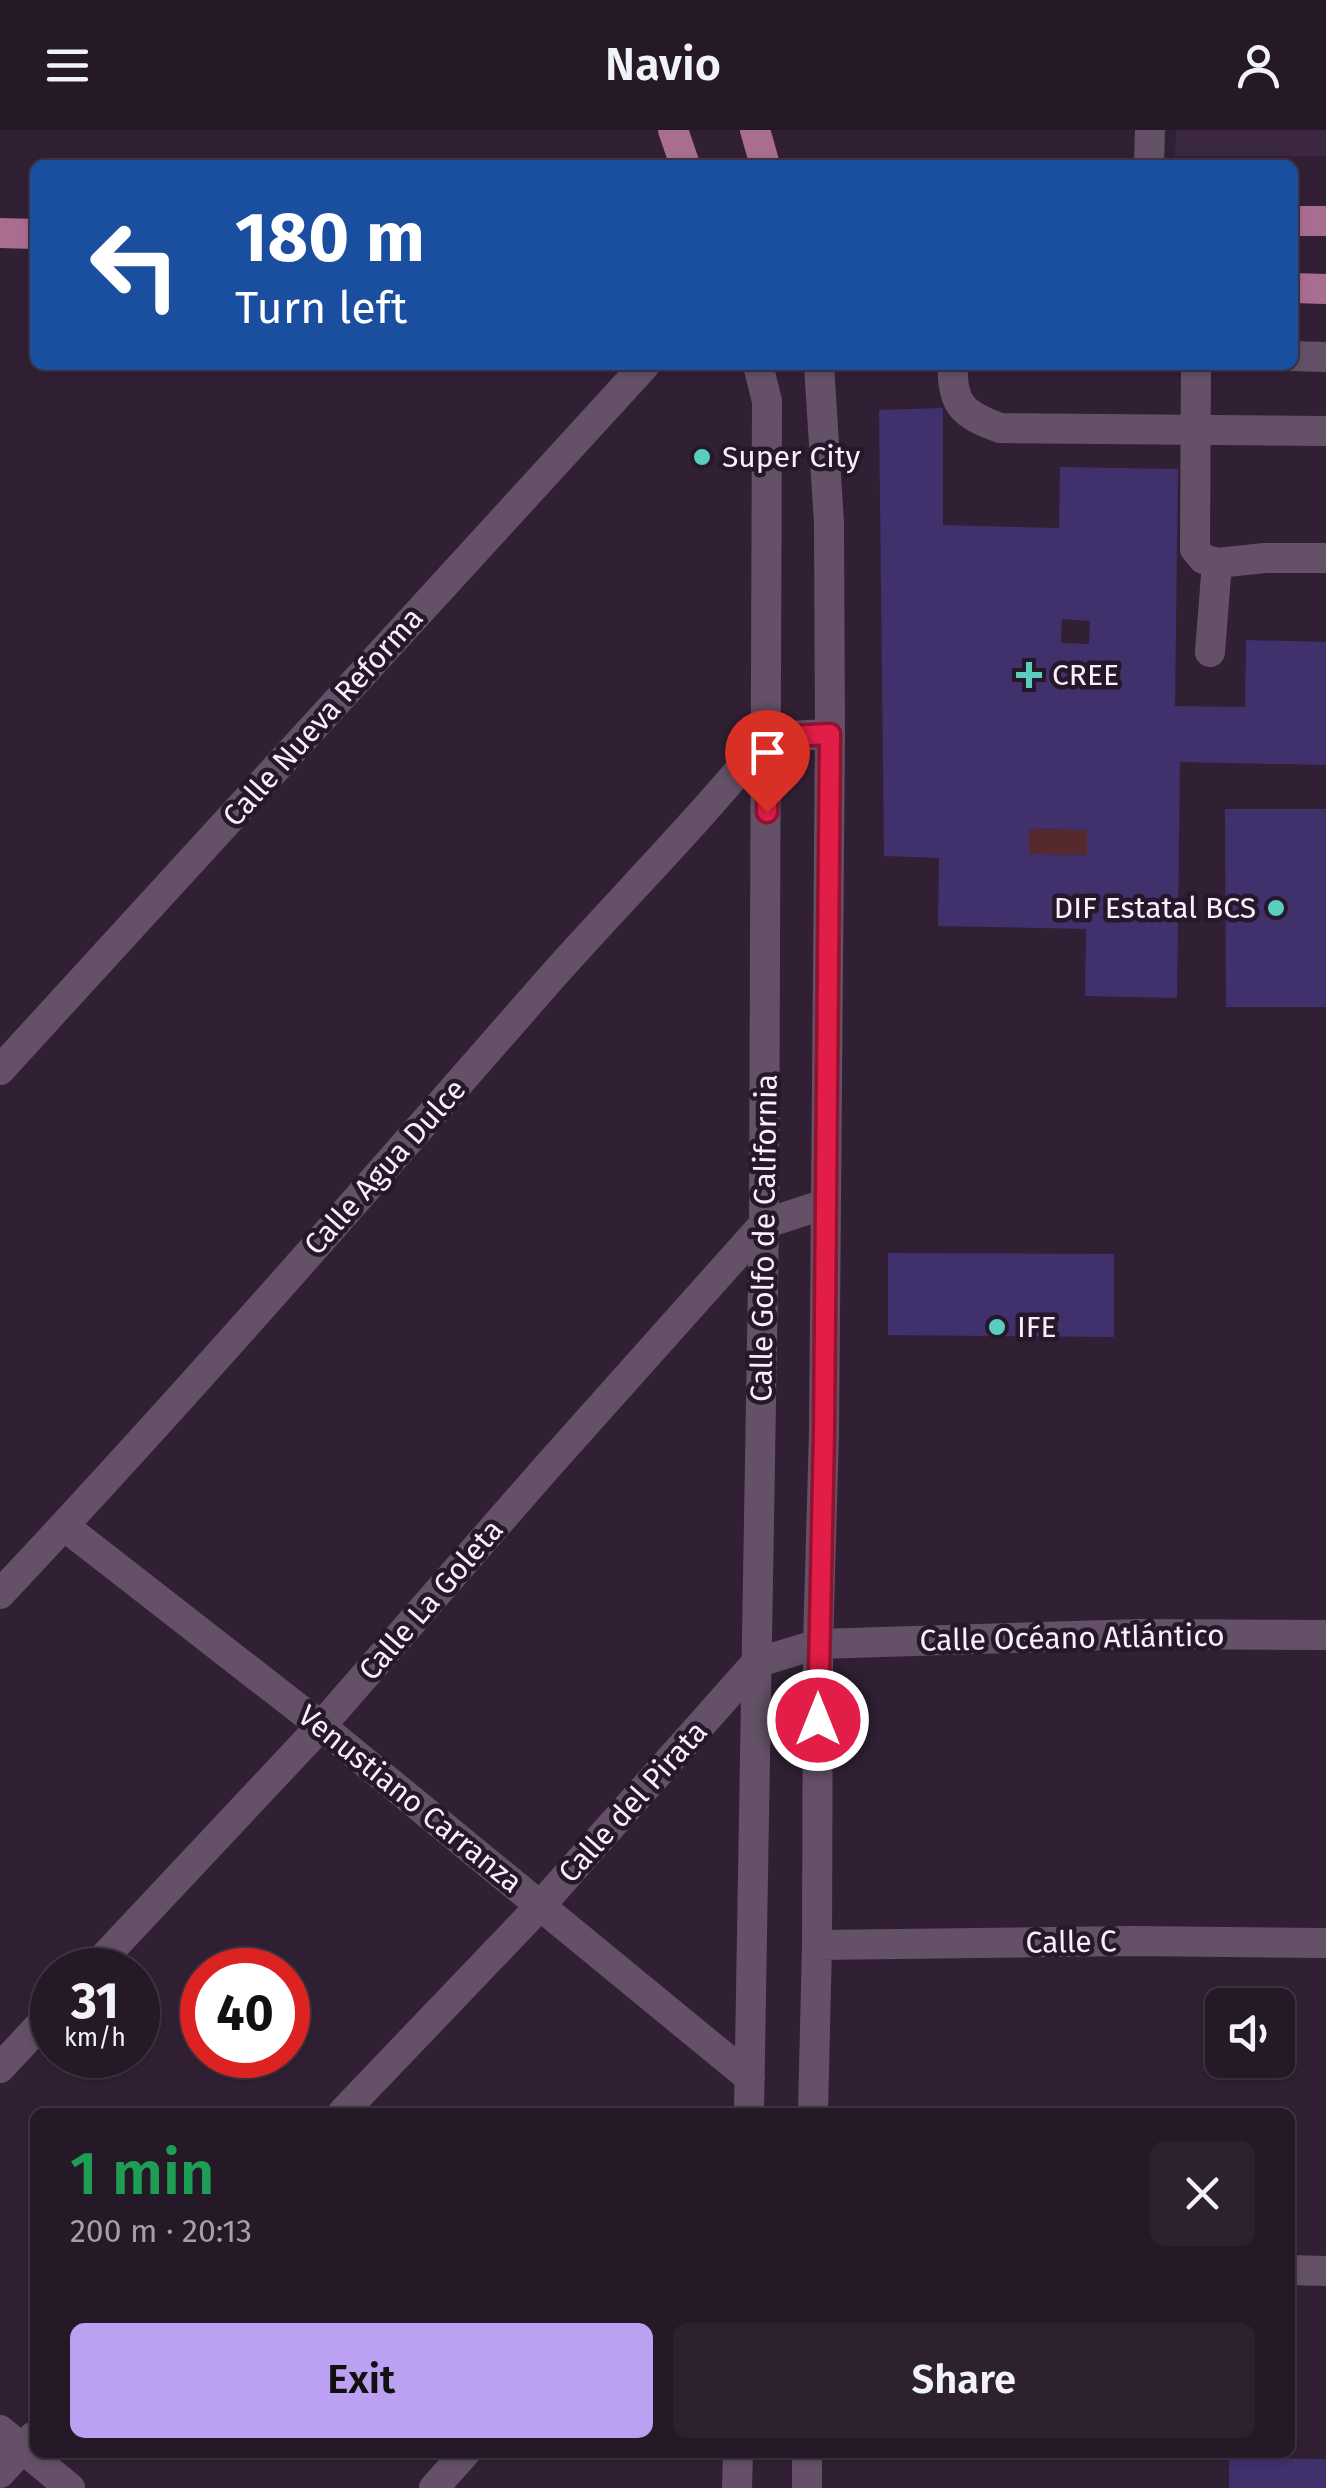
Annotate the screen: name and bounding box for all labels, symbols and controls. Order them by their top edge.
icon: menu [40,38,95,93]
text: Navio [605,38,721,92]
icon: person [1231,38,1286,93]
text: 180 m [235,196,425,280]
icon: left [70,200,200,330]
text: Turn left [235,281,407,335]
place label: Super City [722,439,860,475]
marker: Super City [691,446,713,468]
street label: Calle Nueva Reforma [215,600,431,834]
place label: CREE [1052,657,1119,693]
marker: CREE [1016,662,1042,688]
pin [725,710,810,813]
icon: arrive [740,725,795,780]
place label: DIF Estatal BCS [1054,890,1256,926]
marker: DIF Estatal BCS [1265,897,1287,919]
street label: Calle Agua Dulce [297,1072,473,1262]
street label: Calle Golfo de California [743,1074,785,1402]
place label: IFE [1017,1309,1057,1345]
marker: IFE [986,1316,1008,1338]
street label: Calle La Goleta [351,1512,511,1688]
street label: Calle Océano Atlántico [919,1617,1225,1659]
position arrow [766,1668,870,1772]
street label: Venustiano Carranza [291,1698,529,1900]
street label: Calle del Pirata [551,1714,715,1890]
street label: Calle C [1025,1923,1117,1961]
speed limit sign: 40 [180,1948,310,2078]
text: 31 [71,1971,119,2031]
map controls [1205,1988,1295,2078]
button: sound [1205,1988,1295,2078]
text: km/h [64,2023,126,2053]
text: 1 min [70,2138,215,2210]
button: close [1150,2141,1255,2246]
text: 200 m · 20:13 [70,2212,252,2250]
button: Exit [70,2323,653,2438]
button: Share [673,2323,1255,2438]

